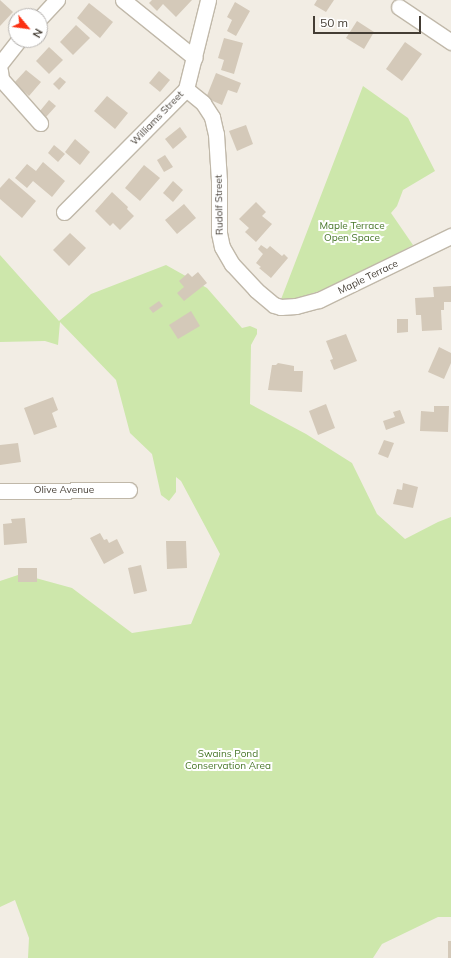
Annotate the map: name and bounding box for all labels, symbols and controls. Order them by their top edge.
north arrow [8,8,48,48]
scale bar [315,8,423,34]
text: 50 m [320,15,348,30]
text: N [29,26,46,40]
street label: Williams Street [128,88,186,148]
street label: Rudolf Street [212,175,226,235]
park label: Maple Terrace Open Space [319,219,385,242]
street label: Maple Terrace [336,257,400,297]
street label: Olive Avenue [34,484,94,496]
park label: Swains Pond Conservation Area [185,747,271,770]

